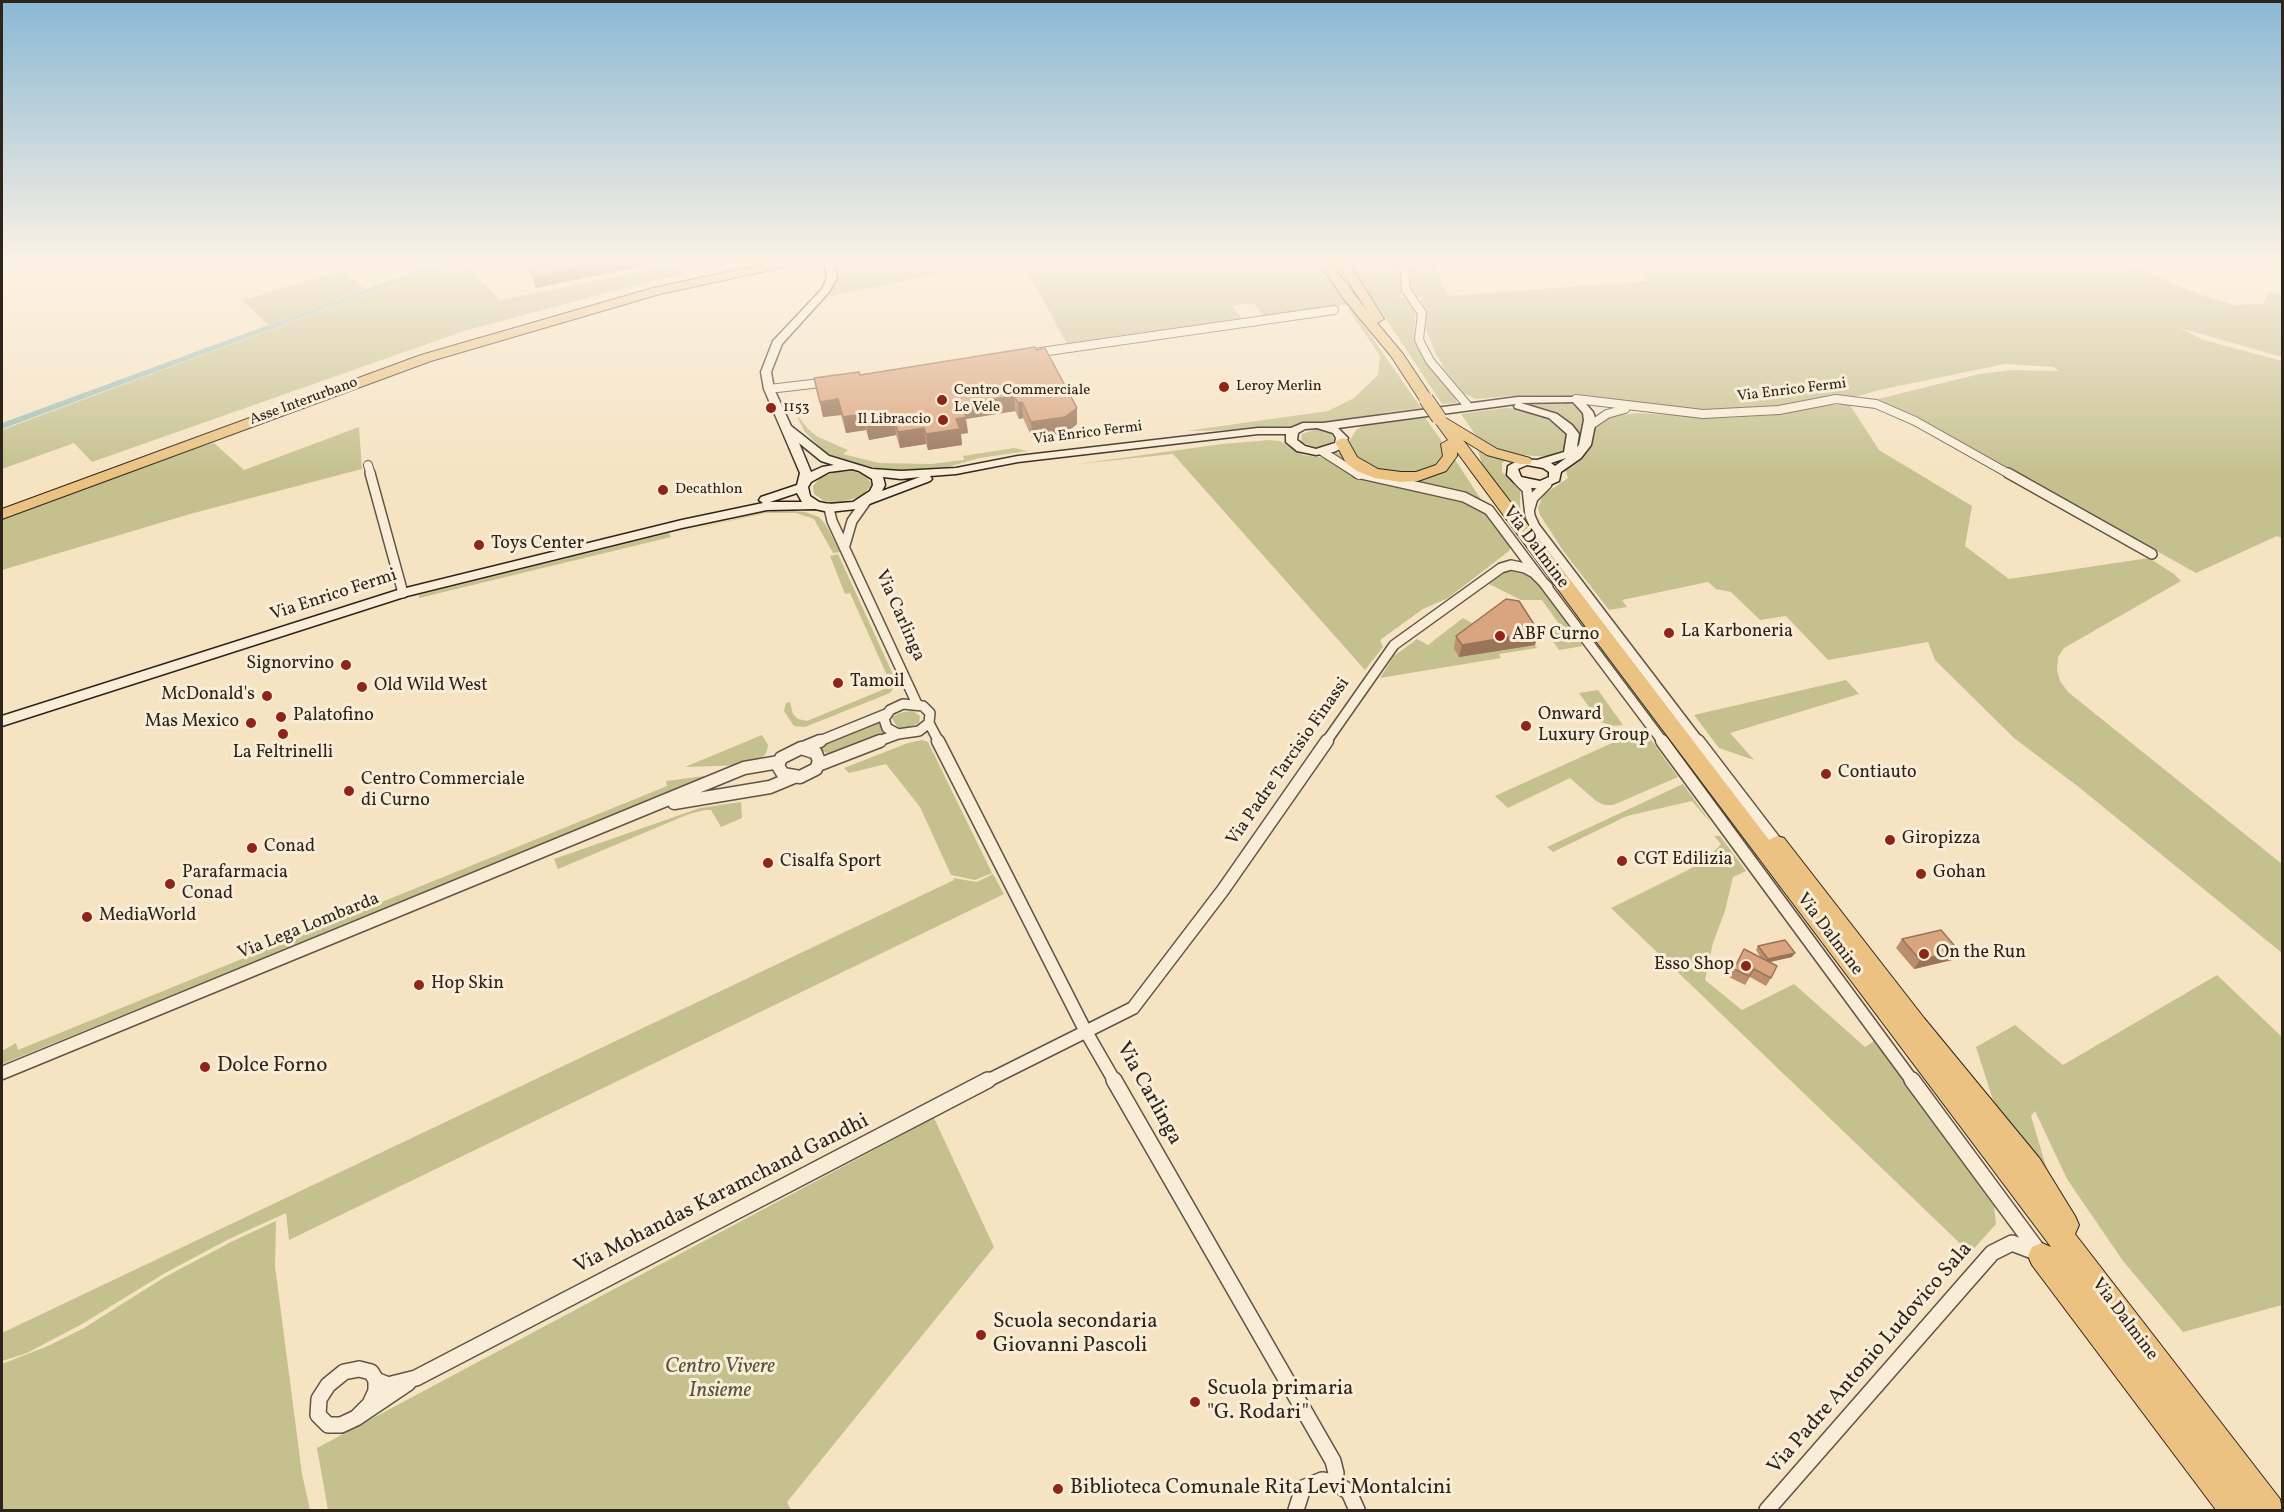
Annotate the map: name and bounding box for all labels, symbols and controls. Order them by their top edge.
street label: Asse Interurbano [248,374,360,430]
street label: Via Enrico Fermi [1736,375,1848,407]
place label: Leroy Merlin [1236,378,1322,396]
marker: Leroy Merlin [1217,380,1231,394]
place label: Centro Commerciale Le Vele [954,382,1090,417]
marker: Centro Commerciale Le Vele [935,393,949,407]
place label: 1153 [783,399,810,417]
marker: 1153 [764,401,778,415]
place label: Il Libraccio [857,411,931,429]
marker: Il Libraccio [936,413,950,427]
street label: Via Enrico Fermi [1032,418,1144,450]
place label: Decathlon [675,481,743,499]
marker: Decathlon [656,483,670,497]
street label: Via Dalmine [1497,503,1573,593]
place label: Toys Center [491,534,584,556]
marker: Toys Center [472,538,486,552]
street label: Via Enrico Fermi [268,565,400,627]
street label: Via Carlinga [869,567,929,665]
place label: La Karboneria [1681,622,1793,644]
place label: ABF Curno [1512,625,1599,647]
marker: La Karboneria [1662,626,1676,640]
marker: ABF Curno [1493,629,1507,643]
place label: Signorvino [246,654,334,676]
marker: Signorvino [339,658,353,672]
place label: Tamoil [850,672,905,694]
street label: Via Padre Tarcisio Finassi [1223,674,1355,850]
place label: Old Wild West [374,676,488,698]
marker: Tamoil [831,676,845,690]
marker: Old Wild West [355,680,369,694]
place label: McDonald's [161,685,255,707]
marker: McDonald's [260,689,274,703]
place label: Onward Luxury Group [1538,705,1649,748]
place label: Palatofino [293,706,374,728]
marker: Palatofino [274,710,288,724]
place label: Mas Mexico [145,712,239,734]
marker: Mas Mexico [244,716,258,730]
marker: Onward Luxury Group [1519,719,1533,733]
marker: La Feltrinelli [276,727,290,741]
place label: La Feltrinelli [233,743,333,765]
place label: Contiauto [1838,763,1917,785]
marker: Contiauto [1819,767,1833,781]
place label: Centro Commerciale di Curno [361,770,525,812]
marker: Centro Commerciale di Curno [342,784,356,798]
place label: Giropizza [1902,829,1980,851]
marker: Giropizza [1883,833,1897,847]
place label: Conad [264,837,315,859]
marker: Conad [245,841,259,855]
place label: CGT Edilizia [1634,850,1733,872]
place label: Cisalfa Sport [780,852,882,874]
marker: CGT Edilizia [1615,854,1629,868]
marker: Cisalfa Sport [761,856,775,870]
place label: Parafarmacia Conad [182,863,288,906]
place label: Gohan [1933,863,1986,885]
marker: Gohan [1914,867,1928,881]
marker: Parafarmacia Conad [163,877,177,891]
street label: Via Lega Lombarda [235,889,383,965]
street label: Via Dalmine [1791,890,1867,980]
place label: MediaWorld [99,906,196,928]
marker: MediaWorld [80,910,94,924]
place label: On the Run [1936,943,2026,965]
marker: On the Run [1917,947,1931,961]
place label: Esso Shop [1654,955,1734,977]
marker: Esso Shop [1739,959,1753,973]
place label: Hop Skin [431,974,504,996]
marker: Hop Skin [412,978,426,992]
street label: Via Carlinga [1109,1038,1187,1150]
place label: Dolce Forno [217,1054,328,1080]
marker: Dolce Forno [198,1060,212,1074]
street label: Via Mohandas Karamchand Gandhi [570,1109,874,1281]
street label: Via Padre Antonio Ludovico Sala [1763,1238,1979,1480]
street label: Via Dalmine [2086,1275,2162,1365]
place label: Scuola secondaria Giovanni Pascoli [993,1310,1158,1360]
marker: Scuola secondaria Giovanni Pascoli [974,1328,988,1342]
park label: Centro Vivere Insieme [665,1355,775,1405]
place label: Scuola primaria "G. Rodari" [1207,1377,1353,1427]
marker: Scuola primaria "G. Rodari" [1188,1395,1202,1409]
place label: Biblioteca Comunale Rita Levi Montalcini [1070,1476,1452,1502]
marker: Biblioteca Comunale Rita Levi Montalcini [1051,1482,1065,1496]

